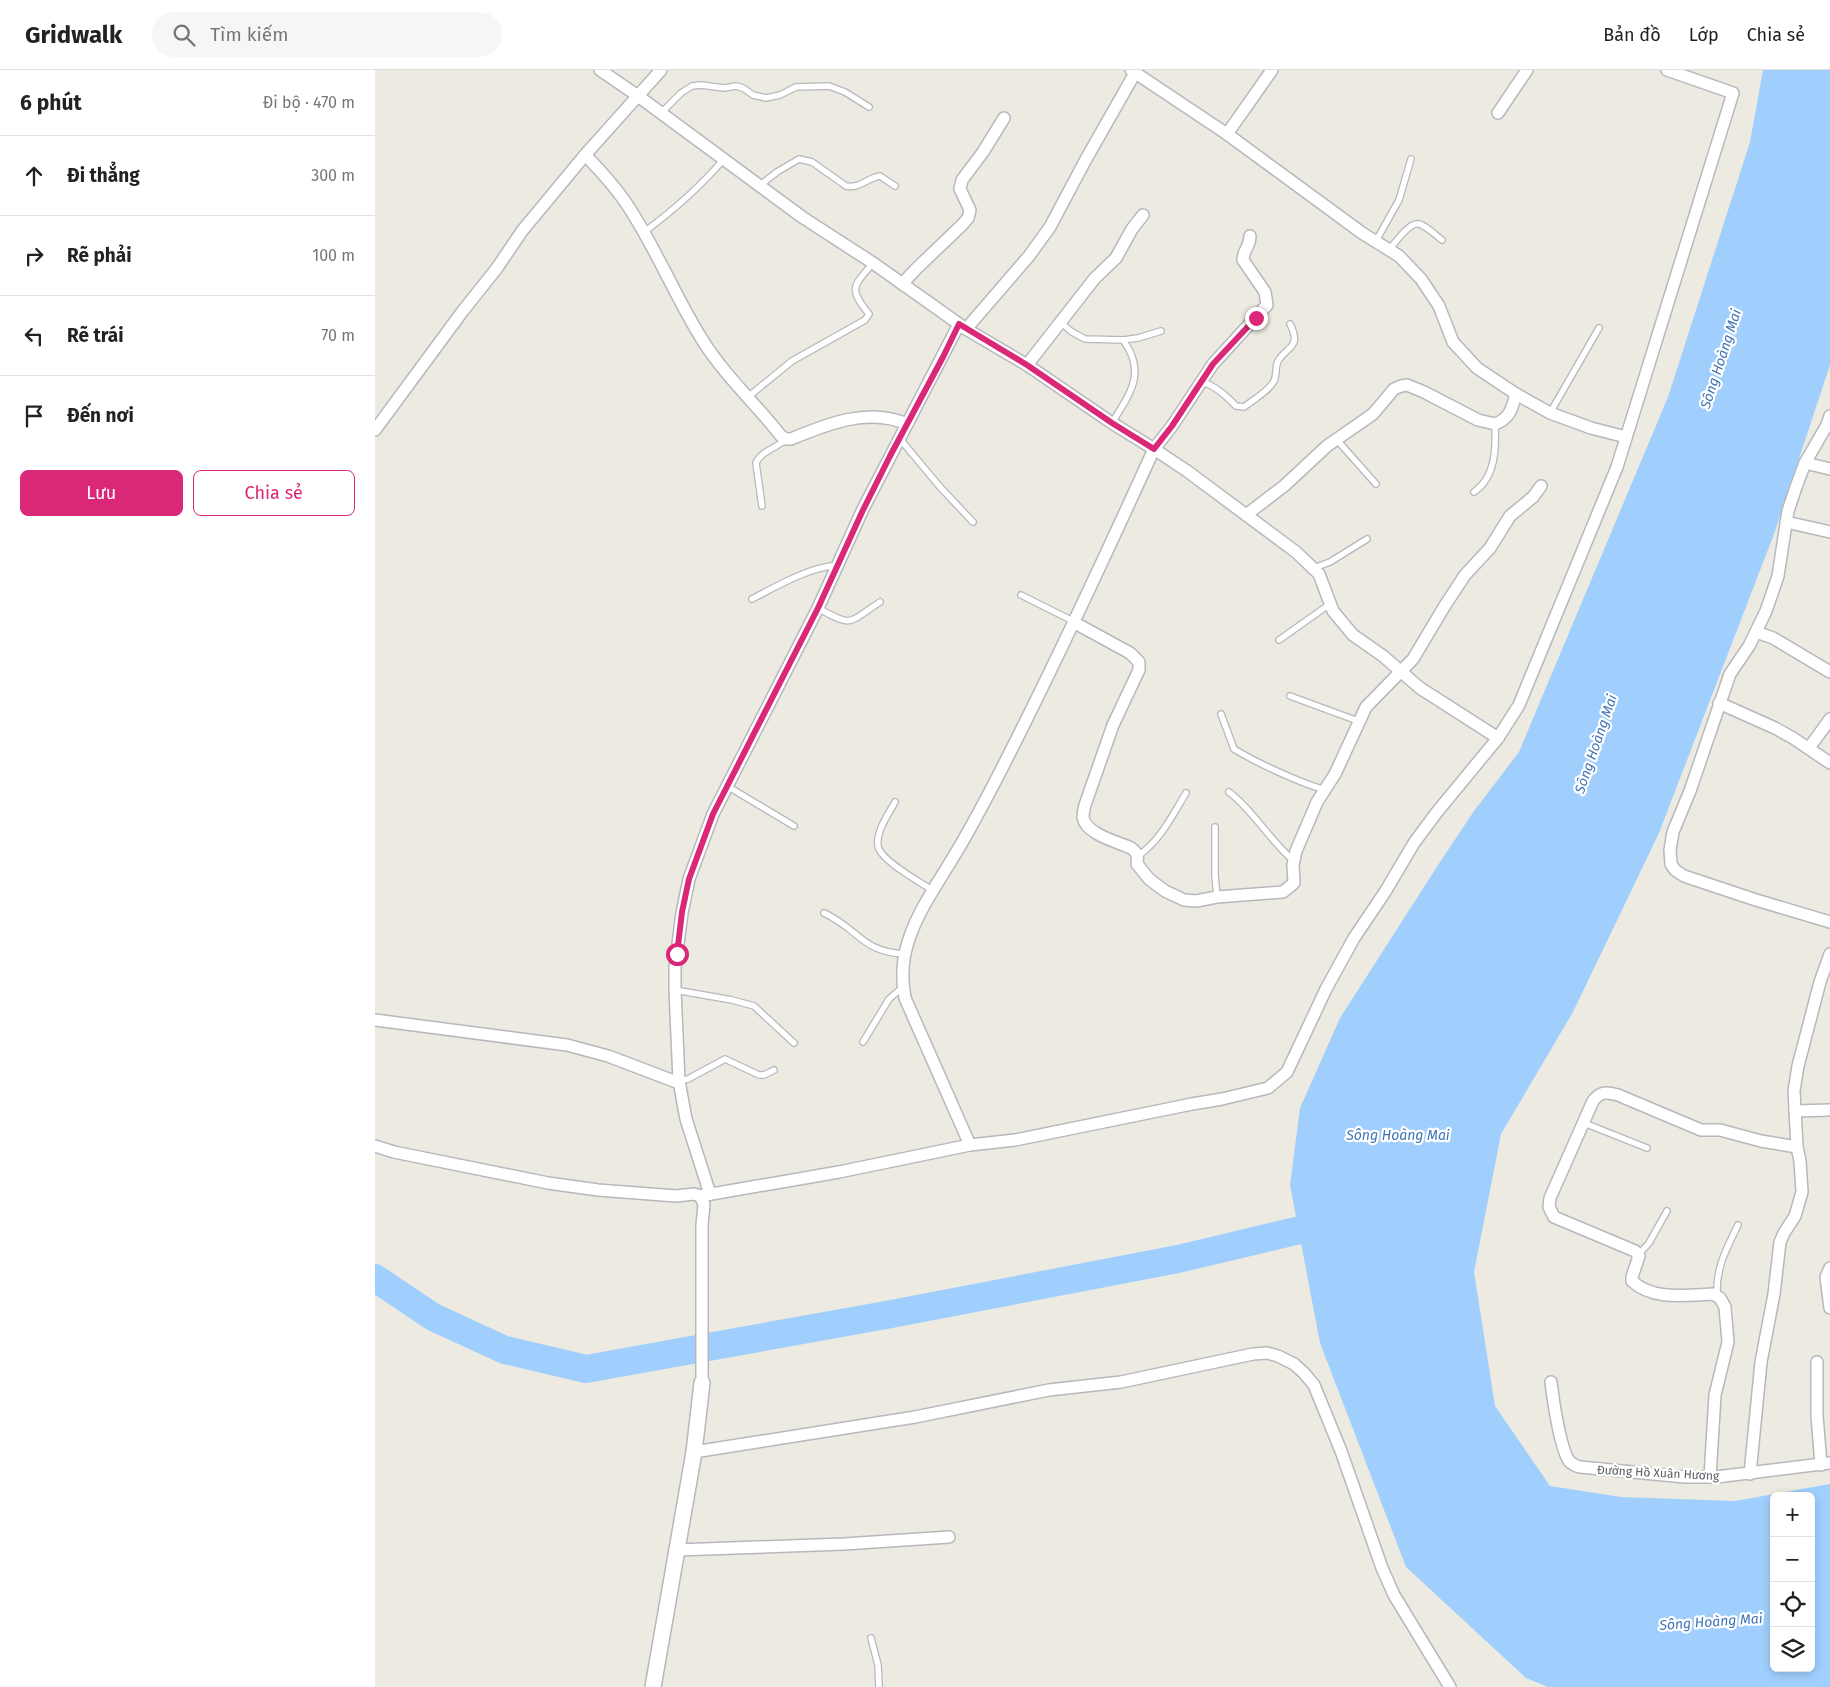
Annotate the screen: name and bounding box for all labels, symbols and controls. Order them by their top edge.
search box [152,12,502,57]
text: Gridwalk [25,21,122,49]
icon: search [170,21,198,49]
text: Tìm kiếm [210,23,288,46]
text: Bản đồ [1603,24,1661,46]
text: Lớp [1689,24,1719,46]
text: Chia sẻ [1747,24,1805,46]
text: 6 phút [20,90,82,116]
text: Đi bộ · 470 m [263,93,355,112]
icon: ahead [20,162,48,190]
text: Đi thẳng [67,164,140,187]
text: 300 m [311,166,355,185]
icon: right [20,242,48,270]
text: Rẽ phải [67,244,132,267]
text: 100 m [312,246,355,265]
route end [1245,307,1268,330]
water label: Sông Hoàng Mai [1697,307,1745,412]
icon: left [20,322,48,350]
text: Rẽ trái [67,324,124,347]
text: 70 m [321,326,355,345]
icon: arrive [20,402,48,430]
text: Đến nơi [67,404,134,427]
button: Lưu [20,470,183,516]
button: Chia sẻ [193,470,355,516]
water label: Sông Hoàng Mai [1571,692,1621,797]
route start [666,943,689,966]
water label: Sông Hoàng Mai [1345,1127,1450,1144]
street label: Đường Hồ Xuân Hương [1596,1462,1720,1483]
map controls [1770,1492,1815,1672]
button: + [1770,1492,1815,1537]
button: − [1770,1537,1815,1582]
button: locate [1770,1582,1815,1627]
water label: Sông Hoàng Mai [1658,1610,1763,1634]
button: layers [1770,1627,1815,1672]

